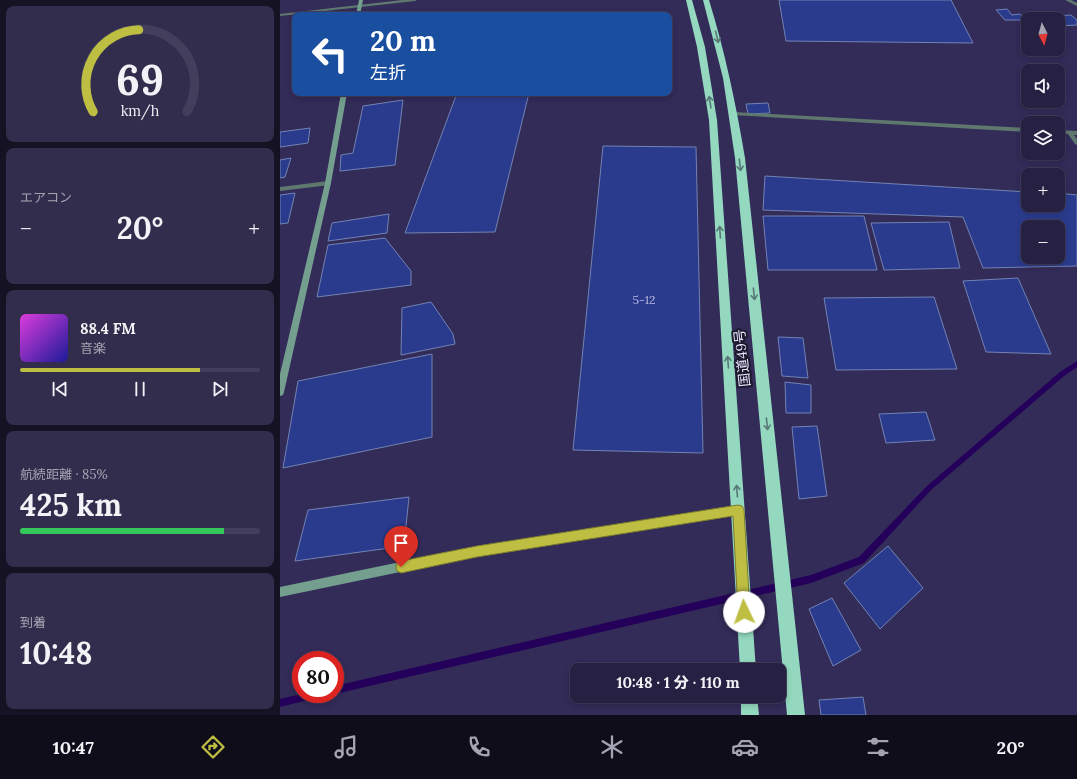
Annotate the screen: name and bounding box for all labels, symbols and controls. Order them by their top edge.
north arrow [1021,12,1065,56]
map controls [1021,12,1065,264]
text: 20 m [370,23,436,59]
icon: left [304,28,356,80]
one-way arrow [714,31,721,44]
text: 69 [116,53,164,106]
text: 左折 [370,61,406,84]
button: sound [1021,64,1065,108]
one-way arrow [706,96,714,109]
text: km/h [121,101,160,120]
button: layers [1021,116,1065,160]
one-way arrow [736,158,744,171]
button: + [1021,168,1065,212]
text: エアコン [20,189,72,206]
text: 20° [117,209,163,247]
text: − [20,214,32,242]
text: + [248,214,260,242]
button: − [1021,220,1065,264]
one-way arrow [716,226,723,239]
one-way arrow [750,287,758,300]
house number: 5-12 [633,292,655,307]
text: 88.4 FM [80,319,136,338]
street label: 国道49号 [730,328,754,388]
text: 音楽 [80,340,106,357]
one-way arrow [725,356,732,369]
icon: previous [49,378,71,400]
icon: pause [129,378,151,400]
icon: next [209,378,231,400]
one-way arrow [763,417,770,430]
text: 航続距離 · 85% [20,466,108,483]
one-way arrow [734,485,741,498]
text: 425 km [20,486,122,524]
pin [384,526,418,567]
icon: arrive [390,532,412,554]
position arrow [723,591,765,633]
text: 到着 [20,614,46,631]
text: 10:48 [20,634,92,672]
speed limit sign: 80 [292,651,344,703]
text: 10:48 · 1 分 · 110 m [616,673,740,692]
icon: directions [199,733,227,761]
icon: music [332,733,360,761]
icon: phone [465,733,493,761]
icon: climate [598,733,626,761]
icon: car [731,733,759,761]
icon: filters [864,733,892,761]
text: 10:47 [52,736,94,759]
text: 20° [997,736,1025,759]

